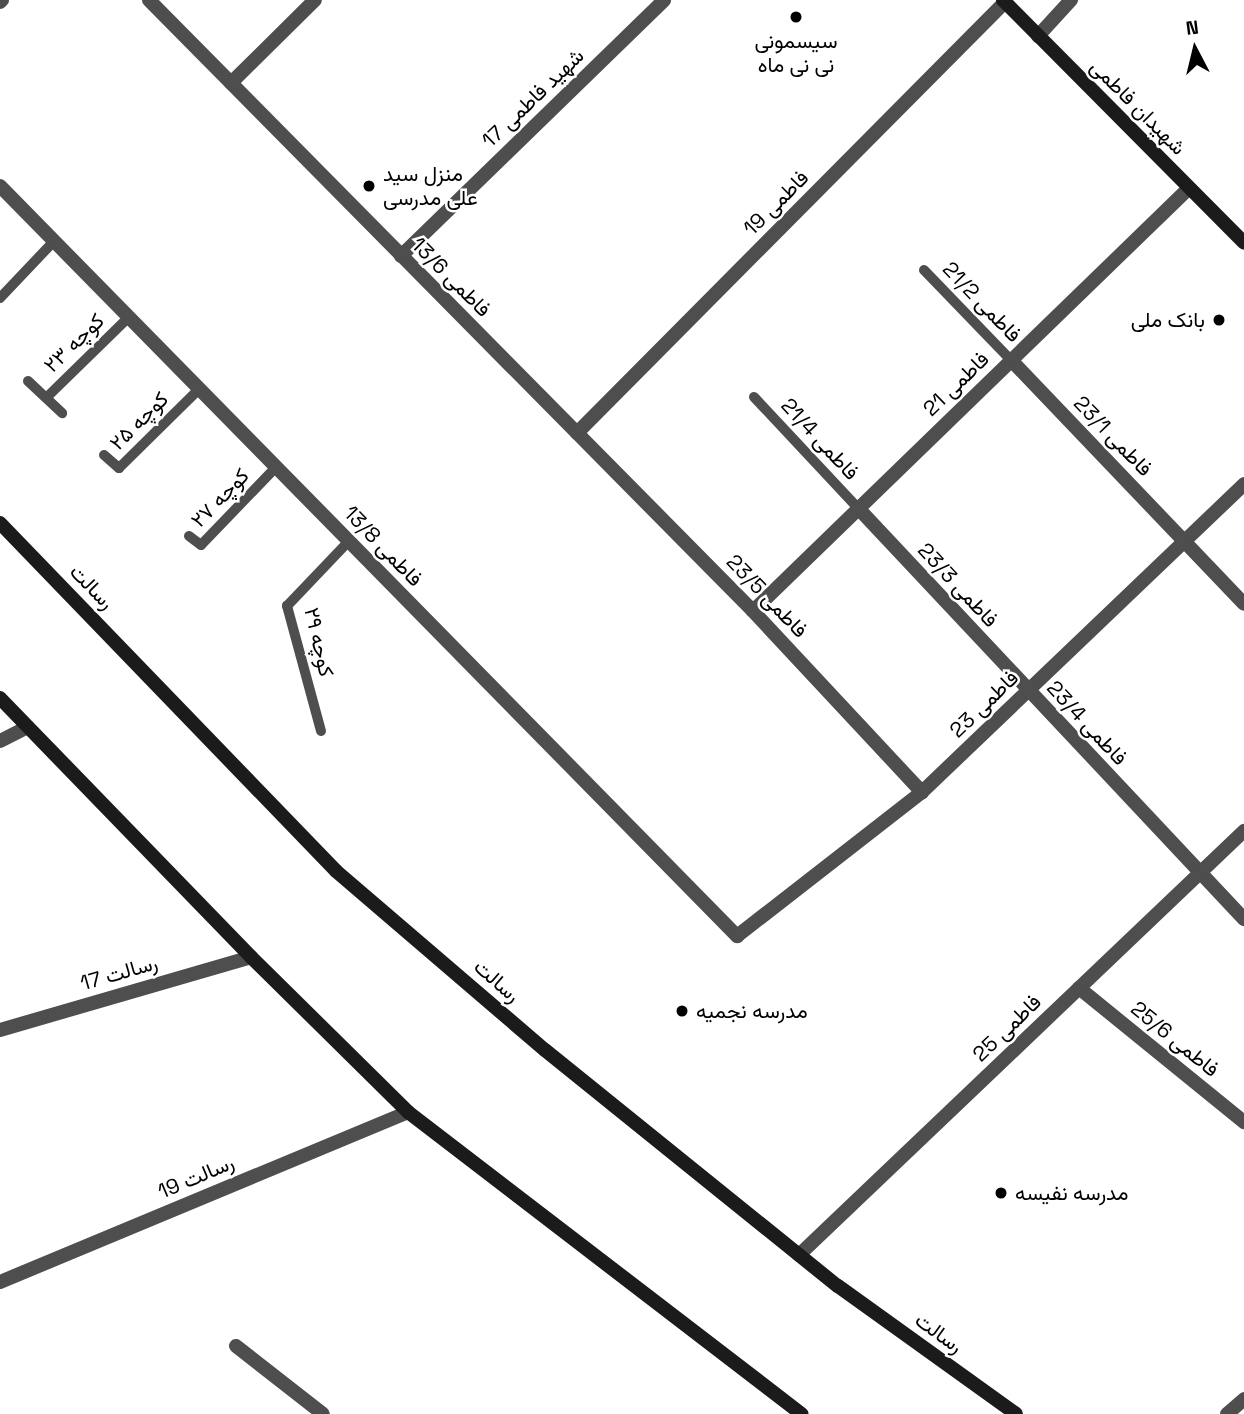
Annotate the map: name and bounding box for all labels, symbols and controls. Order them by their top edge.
marker: سیسمونی نی نی ماه [788,9,804,25]
north arrow [1160,14,1230,84]
text: N [1185,14,1200,41]
place label: سیسمونی نی نی ماه [755,28,837,78]
street label: شهید فاطمی 17 [477,43,589,153]
street label: شهیدان فاطمی [1085,54,1191,160]
place label: منزل سید علی مدرسی [383,161,478,211]
street label: فاطمی 19 [738,165,814,241]
marker: منزل سید علی مدرسی [361,178,377,194]
street label: فاطمی 13/6 [406,232,496,322]
street label: فاطمی 21/2 [938,257,1026,347]
place label: بانک ملی [1131,307,1205,333]
street label: کوچه ۲۳ [39,308,109,378]
marker: بانک ملی [1211,312,1227,328]
street label: فاطمی 21 [918,347,994,421]
street label: کوچه ۲۵ [104,386,174,456]
street label: فاطمی 23/1 [1069,391,1157,481]
street label: فاطمی 21/4 [776,393,864,485]
street label: کوچه ۲۷ [186,463,254,533]
street label: فاطمی 13/8 [338,500,428,592]
street label: فاطمی 23/3 [913,538,1003,632]
street label: فاطمی 23/5 [721,549,813,643]
street label: رسالت [64,559,120,615]
street label: کوچه ۲۹ [299,605,339,679]
street label: فاطمی 23 [945,665,1023,743]
street label: فاطمی 23/4 [1042,676,1132,770]
street label: رسالت 17 [77,950,161,996]
street label: رسالت [469,954,525,1008]
street label: فاطمی 25 [968,989,1046,1067]
street label: فاطمی 25/6 [1126,996,1224,1082]
place label: مدرسه نجمیه [696,998,808,1024]
marker: مدرسه نجمیه [674,1003,690,1019]
street label: رسالت 19 [154,1150,238,1204]
place label: مدرسه نفیسه [1015,1180,1128,1206]
marker: مدرسه نفیسه [993,1185,1009,1201]
street label: رسالت [910,1307,968,1359]

